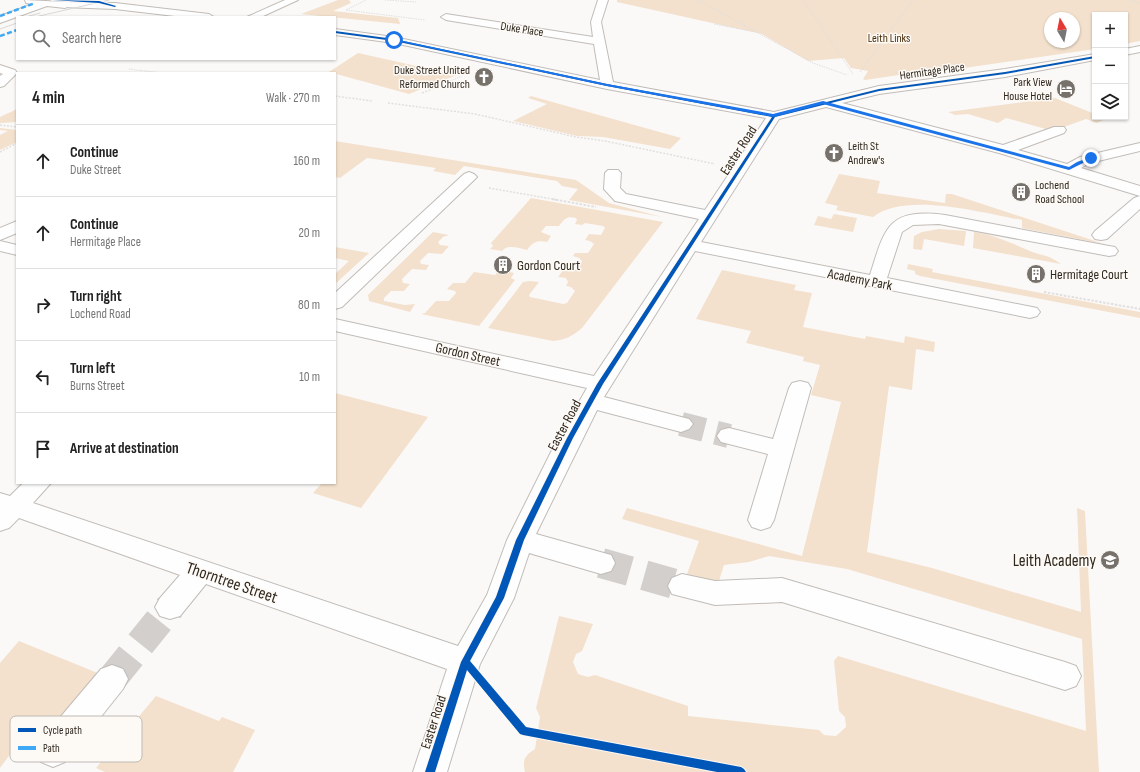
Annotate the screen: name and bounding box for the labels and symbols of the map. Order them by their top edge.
north arrow [1044,12,1080,48]
street label: Duke Place [499,19,545,40]
route start [385,31,403,49]
park label: Leith Links [868,31,910,46]
street label: Hermitage Place [899,59,966,83]
place label: Duke Street United Reformed Church [394,63,470,92]
church icon: Duke Street United Reformed Church [473,66,495,88]
place label: Park View House Hotel [1003,75,1052,104]
hotel icon: Park View House Hotel [1055,78,1077,100]
street label: Easter Road [716,122,761,178]
place label: Leith St Andrew's [847,139,884,168]
church icon: Leith St Andrew's [823,142,845,164]
route end [1082,149,1100,167]
place label: Lochend Road School [1035,178,1084,207]
building icon: Lochend Road School [1010,181,1032,203]
building icon: Gordon Court [492,254,514,276]
place label: Gordon Court [517,257,580,274]
building icon: Hermitage Court [1025,263,1047,285]
street label: Academy Park [825,265,894,294]
place label: Hermitage Court [1050,266,1128,283]
street label: Gordon Street [434,339,502,370]
street label: Easter Road [544,397,585,454]
school or university icon: Leith Academy [1099,549,1121,571]
place label: Leith Academy [1013,551,1096,571]
street label: Thorntree Street [183,558,280,608]
street label: Easter Road [417,693,450,751]
legend [10,716,142,762]
text: Cycle path [43,724,82,737]
text: Path [43,742,60,755]

